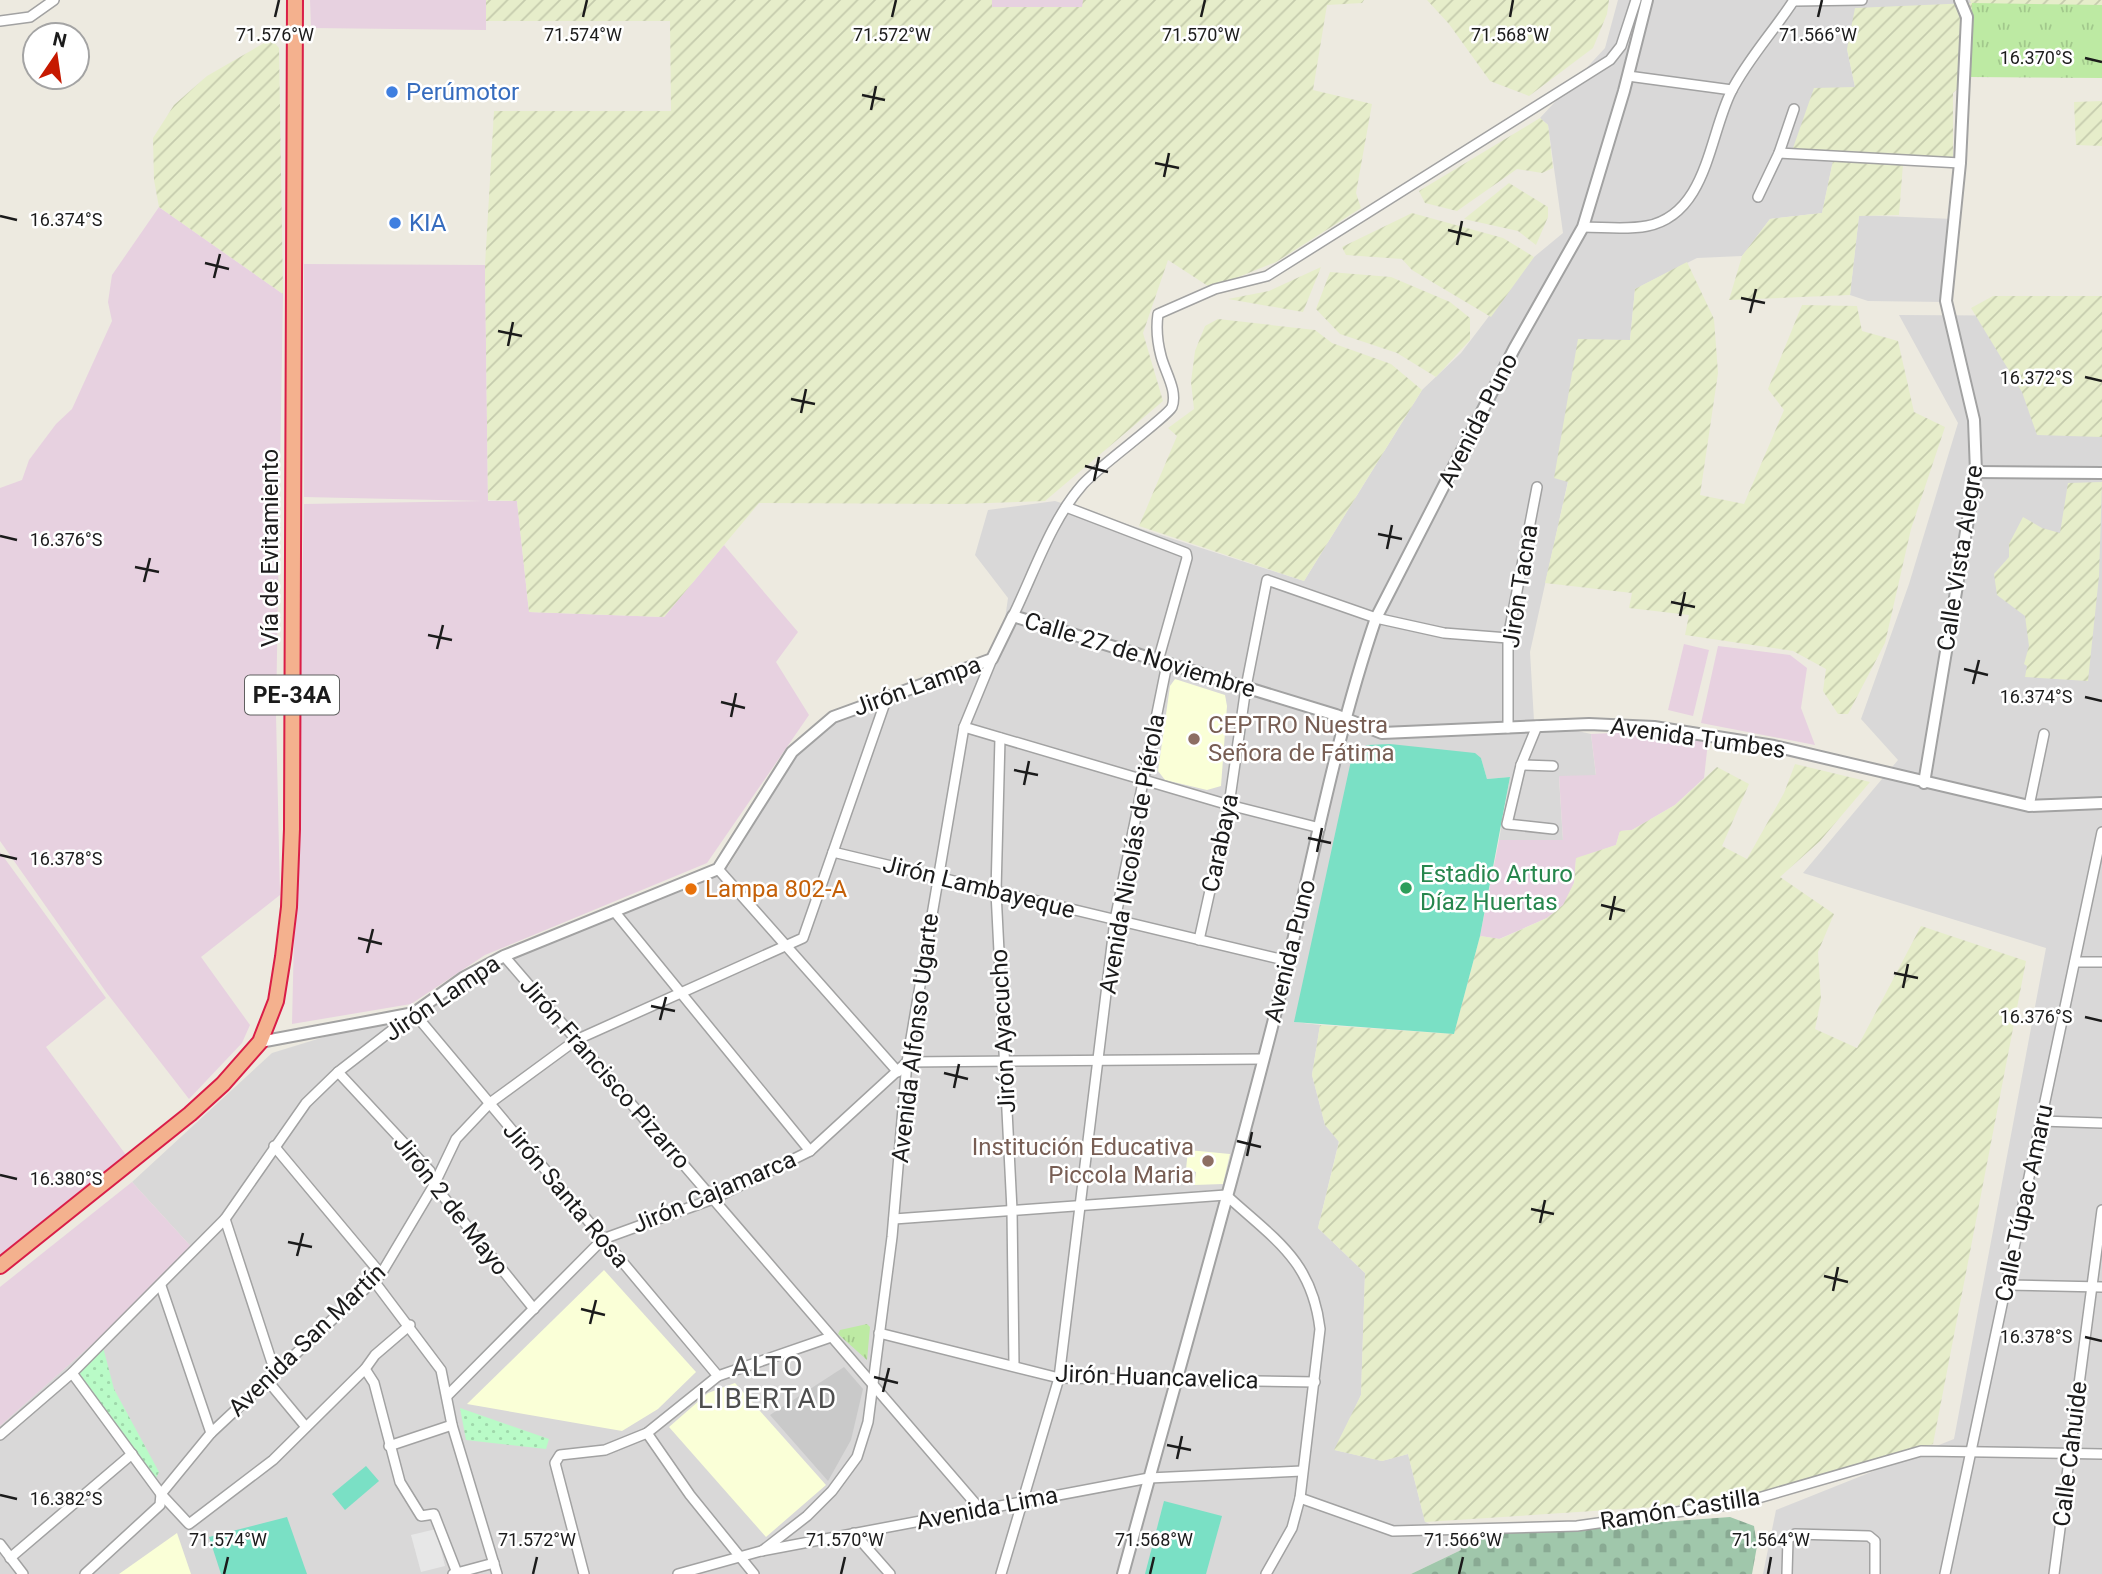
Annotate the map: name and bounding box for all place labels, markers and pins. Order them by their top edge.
place label: Perúmotor [406,78,519,106]
marker: Perúmotor [384,84,400,100]
place label: KIA [409,209,447,237]
marker: KIA [387,215,403,231]
place label: CEPTRO Nuestra Señora de Fátima [1208,711,1395,767]
marker: CEPTRO Nuestra Señora de Fátima [1186,731,1202,747]
place label: Estadio Arturo Díaz Huertas [1420,860,1573,916]
place label: Lampa 802-A [705,875,848,903]
marker: Estadio Arturo Díaz Huertas [1398,880,1414,896]
marker: Lampa 802-A [683,881,699,897]
place label: Institución Educativa Piccola Maria [972,1133,1194,1189]
marker: Institución Educativa Piccola Maria [1200,1153,1216,1169]

